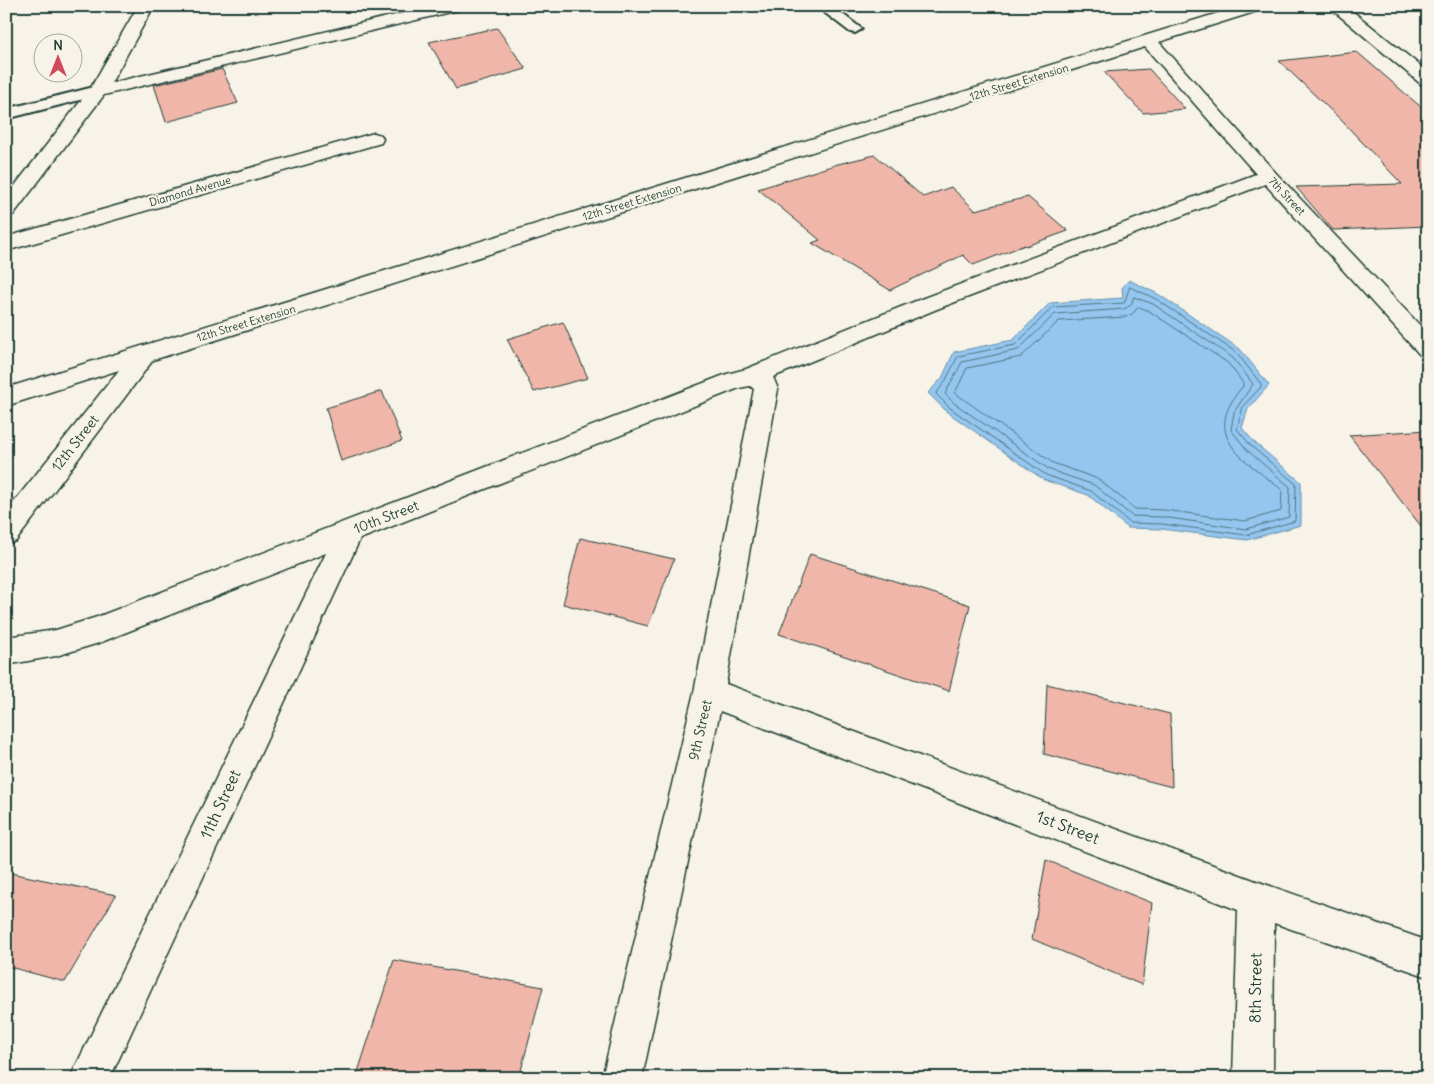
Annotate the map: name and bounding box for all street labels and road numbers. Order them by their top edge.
street label: 12th Street Extension [968,60,1070,104]
street label: Diamond Avenue [147,173,233,209]
street label: 7th Street [1266,174,1308,218]
street label: 12th Street Extension [581,180,683,224]
street label: 12th Street Extension [195,301,297,345]
street label: 12th Street [47,411,103,475]
street label: 10th Street [351,496,421,538]
street label: 9th Street [684,698,716,762]
street label: 11th Street [195,766,245,842]
street label: 1st Street [1034,806,1103,848]
street label: 8th Street [1244,952,1266,1023]

